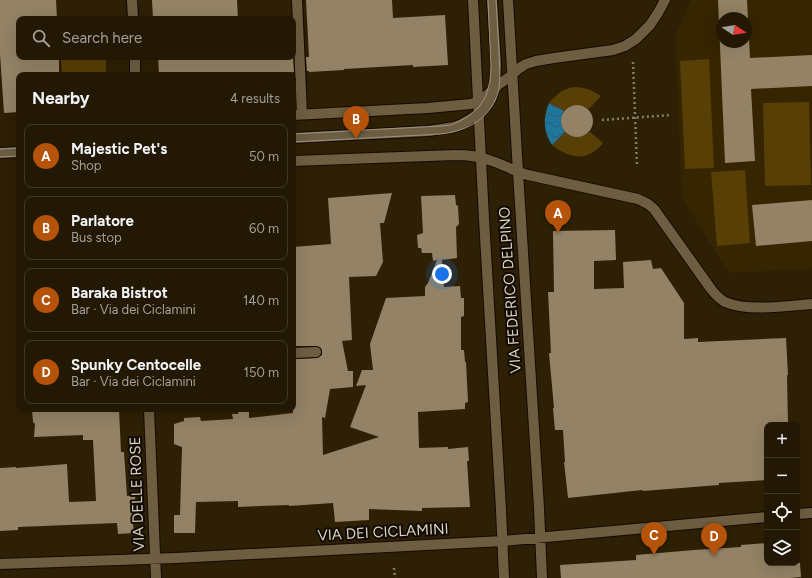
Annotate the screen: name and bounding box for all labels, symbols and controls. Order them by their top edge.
north arrow [716,12,752,48]
search box [16,16,296,60]
icon: search [30,27,52,49]
text: Search here [62,29,142,47]
text: Nearby [32,88,90,108]
text: 4 results [230,91,280,106]
pin: B [343,106,369,139]
text: Majestic Pet's [71,140,167,158]
text: A [41,149,51,164]
text: 50 m [249,149,279,164]
text: Shop [71,158,101,173]
pin: A [545,200,571,233]
street label: VIA FEDERICO DELPINO [495,206,525,374]
text: Parlatore [71,212,134,230]
text: B [42,221,50,236]
text: 60 m [249,221,279,236]
text: Bus stop [71,230,122,245]
your location [432,264,452,284]
text: Baraka Bistrot [71,284,168,302]
text: C [41,293,51,308]
text: 140 m [243,293,279,308]
text: Bar · Via dei Ciclamini [71,302,196,317]
text: Spunky Centocelle [71,356,201,374]
text: D [41,365,51,380]
text: 150 m [244,365,279,380]
text: Bar · Via dei Ciclamini [71,374,196,389]
map controls [764,422,800,566]
button: + [764,422,800,458]
street label: VIA DELLE ROSE [126,436,148,552]
button: − [764,458,800,494]
button: locate [764,494,800,530]
street label: VIA DEI CICLAMINI [317,520,449,544]
pin: C [641,522,667,555]
pin: D [701,523,727,556]
button: layers [764,530,800,566]

